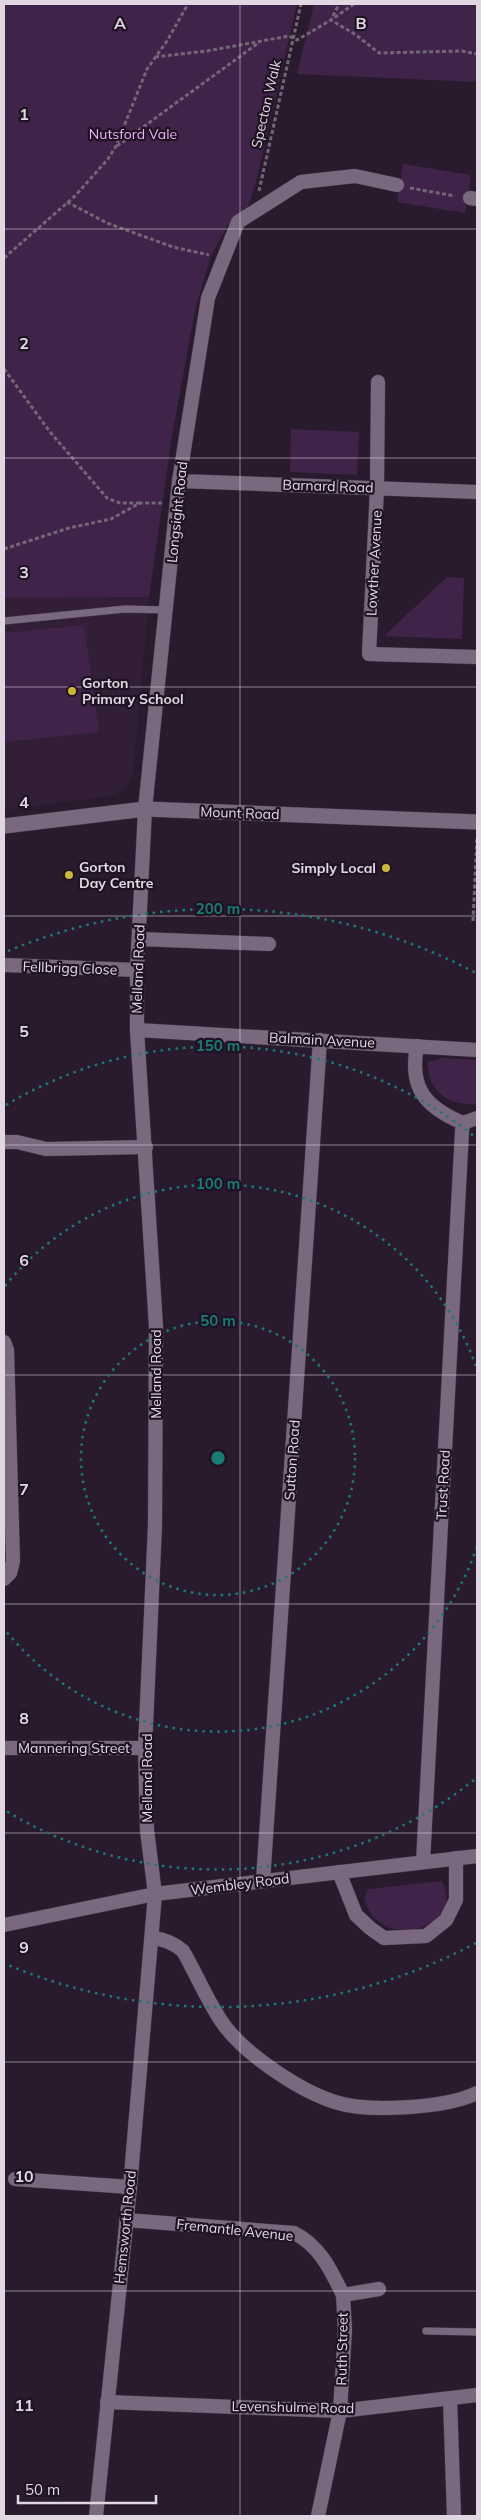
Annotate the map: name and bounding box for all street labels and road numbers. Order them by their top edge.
street label: Specton Walk [247,57,285,150]
street label: Longsight Road [163,460,191,564]
street label: Barnard Road [282,475,374,497]
street label: Lowther Avenue [362,510,386,616]
street label: Mount Road [200,803,280,823]
street label: Melland Road [127,924,149,1014]
street label: Fellbrigg Close [22,957,118,979]
street label: Balmain Avenue [269,1028,375,1052]
street label: Melland Road [147,1329,165,1419]
street label: Sutton Road [280,1419,304,1501]
street label: Trust Road [432,1449,454,1521]
street label: Melland Road [138,1733,156,1823]
street label: Mannering Street [18,1739,130,1757]
street label: Wembley Road [190,1869,290,1899]
street label: Hemsworth Road [110,2169,140,2285]
street label: Fremantle Avenue [176,2215,294,2245]
street label: Ruth Street [332,2312,352,2386]
street label: Levenshulme Road [232,2397,354,2417]

